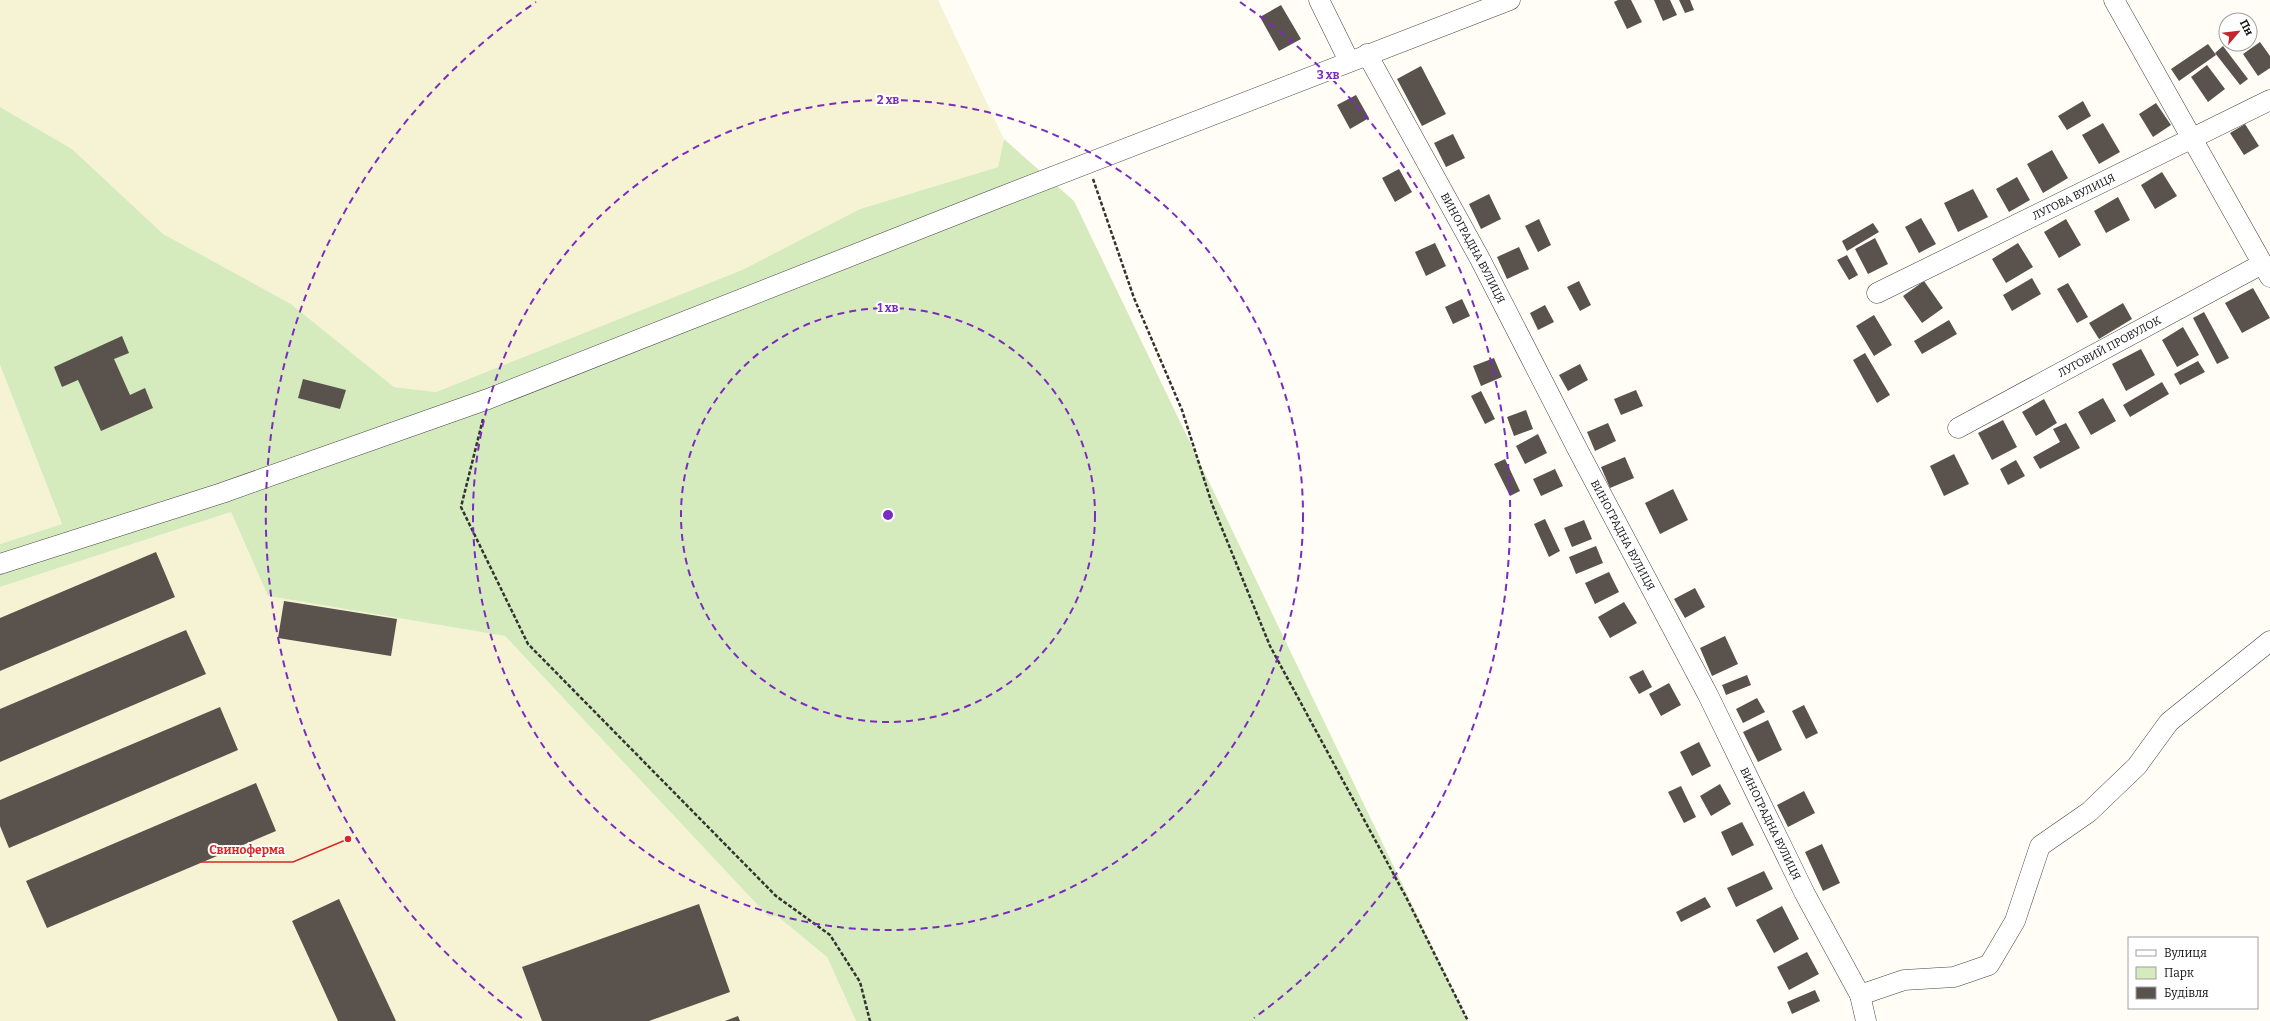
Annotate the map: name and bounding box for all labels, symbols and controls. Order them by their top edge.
north arrow [2218,12,2258,52]
text: Пн [2237,17,2256,38]
text: 3 хв [1317,68,1339,82]
text: 2 хв [877,93,899,107]
street label: ЛУГОВА ВУЛИЦЯ [2030,171,2117,222]
street label: ВИНОГРАДНА ВУЛИЦЯ [1438,190,1508,305]
text: 1 хв [878,301,899,315]
street label: ЛУГОВИЙ ПРОВУЛОК [2056,313,2163,379]
street label: ВИНОГРАДНА ВУЛИЦЯ [1588,478,1658,593]
centre of rings [881,508,895,522]
street label: ВИНОГРАДНА ВУЛИЦЯ [1738,765,1803,882]
callout: Свиноферма [201,838,293,862]
text: Свиноферма [209,843,285,857]
legend [2128,937,2258,1009]
text: Вулиця [2164,946,2207,960]
text: Парк [2164,966,2194,980]
text: Будівля [2164,986,2209,1000]

